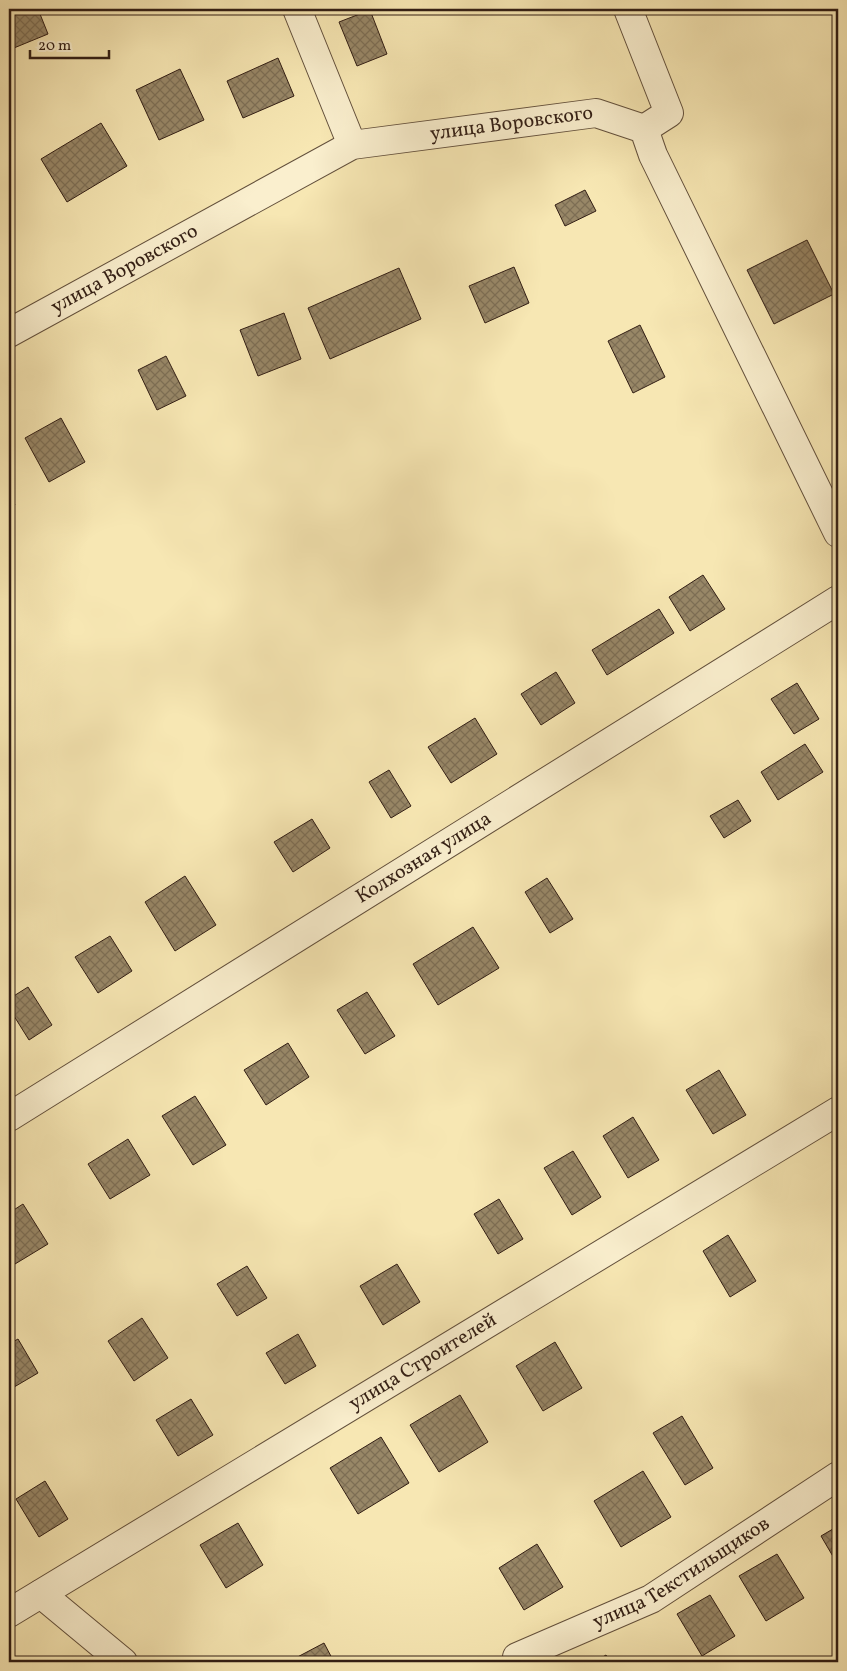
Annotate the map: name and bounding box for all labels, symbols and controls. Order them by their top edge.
scale bar [30,28,109,60]
text: 20 m [38,36,71,57]
street label: улица Воровского [428,100,595,149]
street label: улица Воровского [46,218,203,321]
street label: Колхозная улица [351,805,497,911]
street label: улица Строителей [344,1307,502,1418]
street label: улица Текстильщиков [589,1510,776,1636]

